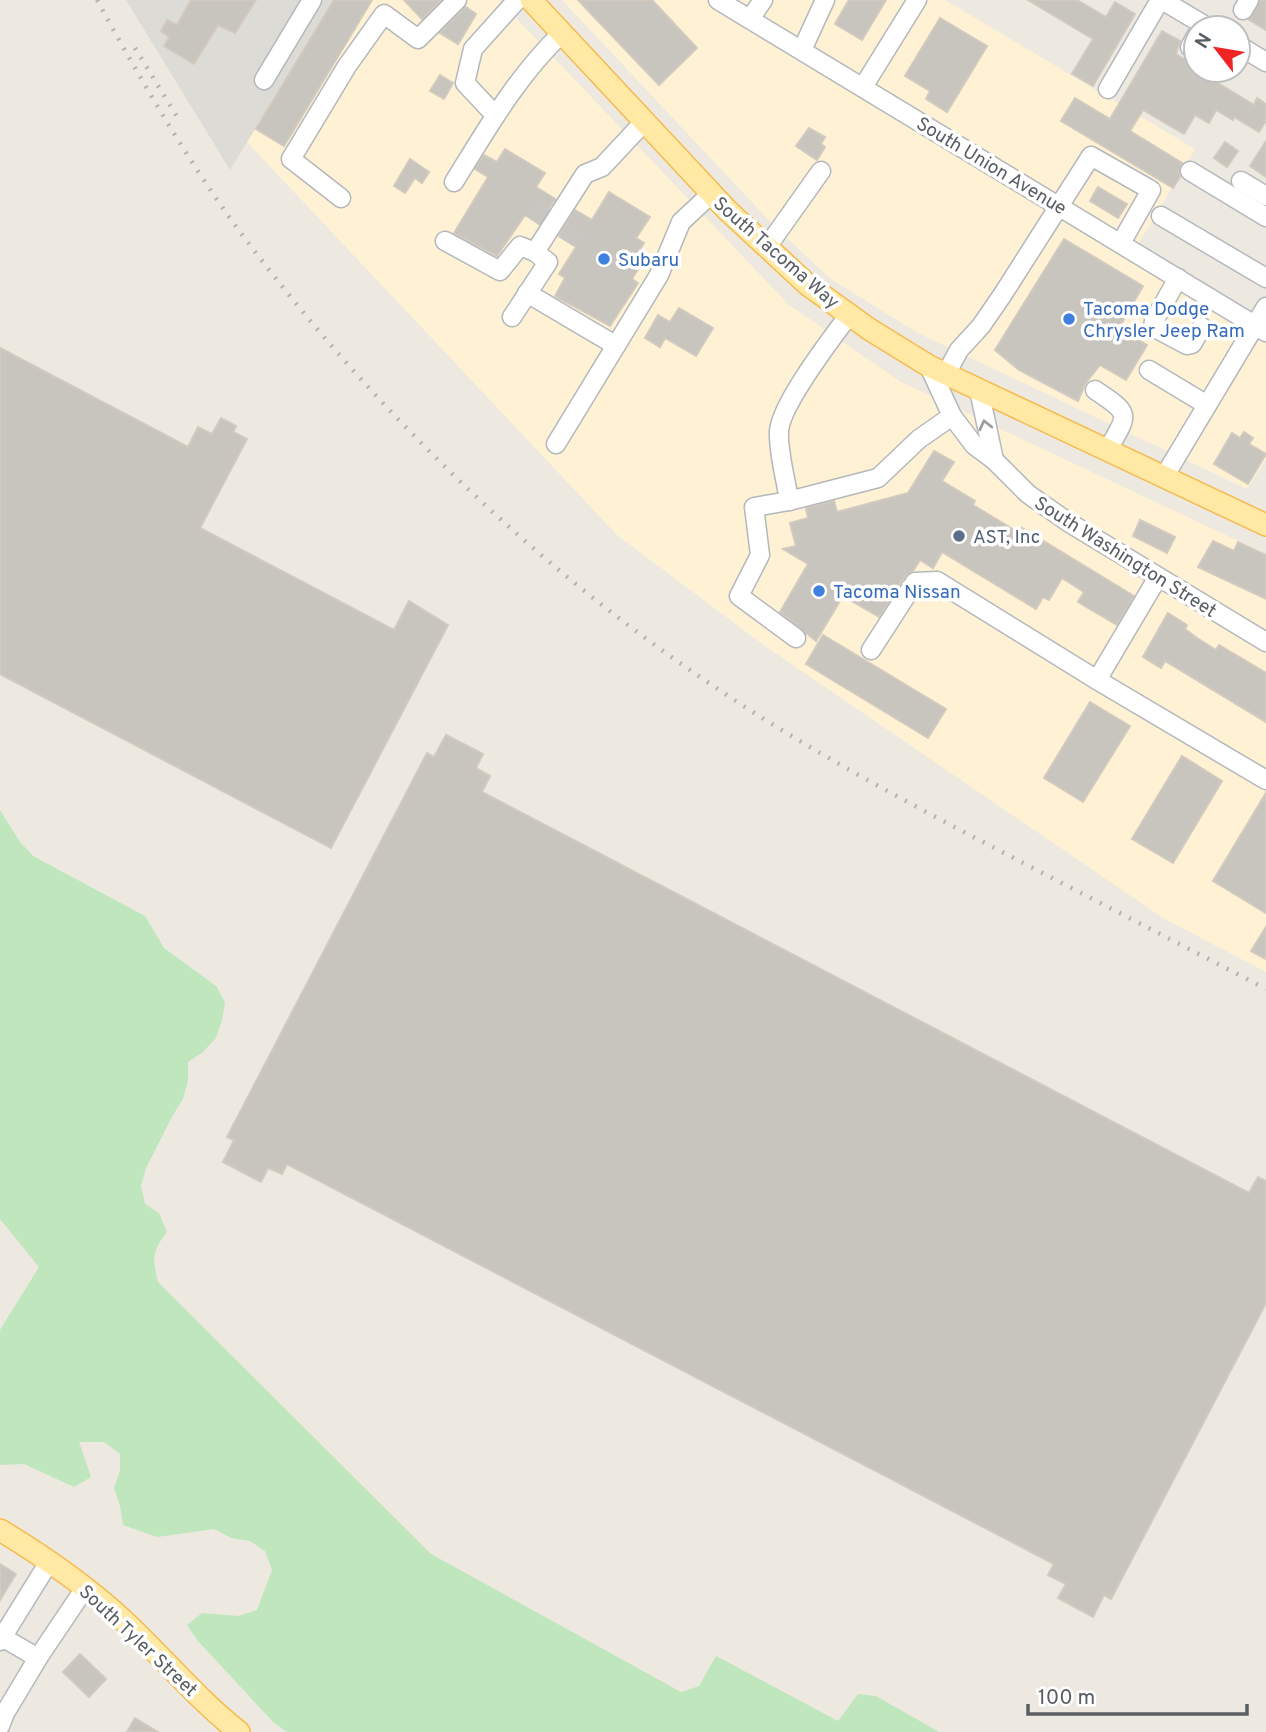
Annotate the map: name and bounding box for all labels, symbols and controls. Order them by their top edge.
north arrow [1182,14,1252,84]
text: N [1190,29,1218,53]
street label: South Union Avenue [911,112,1071,221]
street label: South Tacoma Way [708,192,844,315]
place label: Subaru [618,249,679,273]
marker: Subaru [596,251,612,267]
place label: Tacoma Dodge Chrysler Jeep Ram [1083,298,1245,344]
marker: Tacoma Dodge Chrysler Jeep Ram [1061,311,1077,327]
one-way arrow [979,419,994,431]
street label: South Washington Street [1029,492,1221,624]
place label: AST, Inc [973,526,1040,550]
marker: AST, Inc [951,528,967,544]
place label: Tacoma Nissan [833,581,961,605]
marker: Tacoma Nissan [811,583,827,599]
street label: South Tyler Street [73,1580,202,1703]
scale bar [1028,1672,1247,1716]
text: 100 m [1038,1685,1095,1712]

